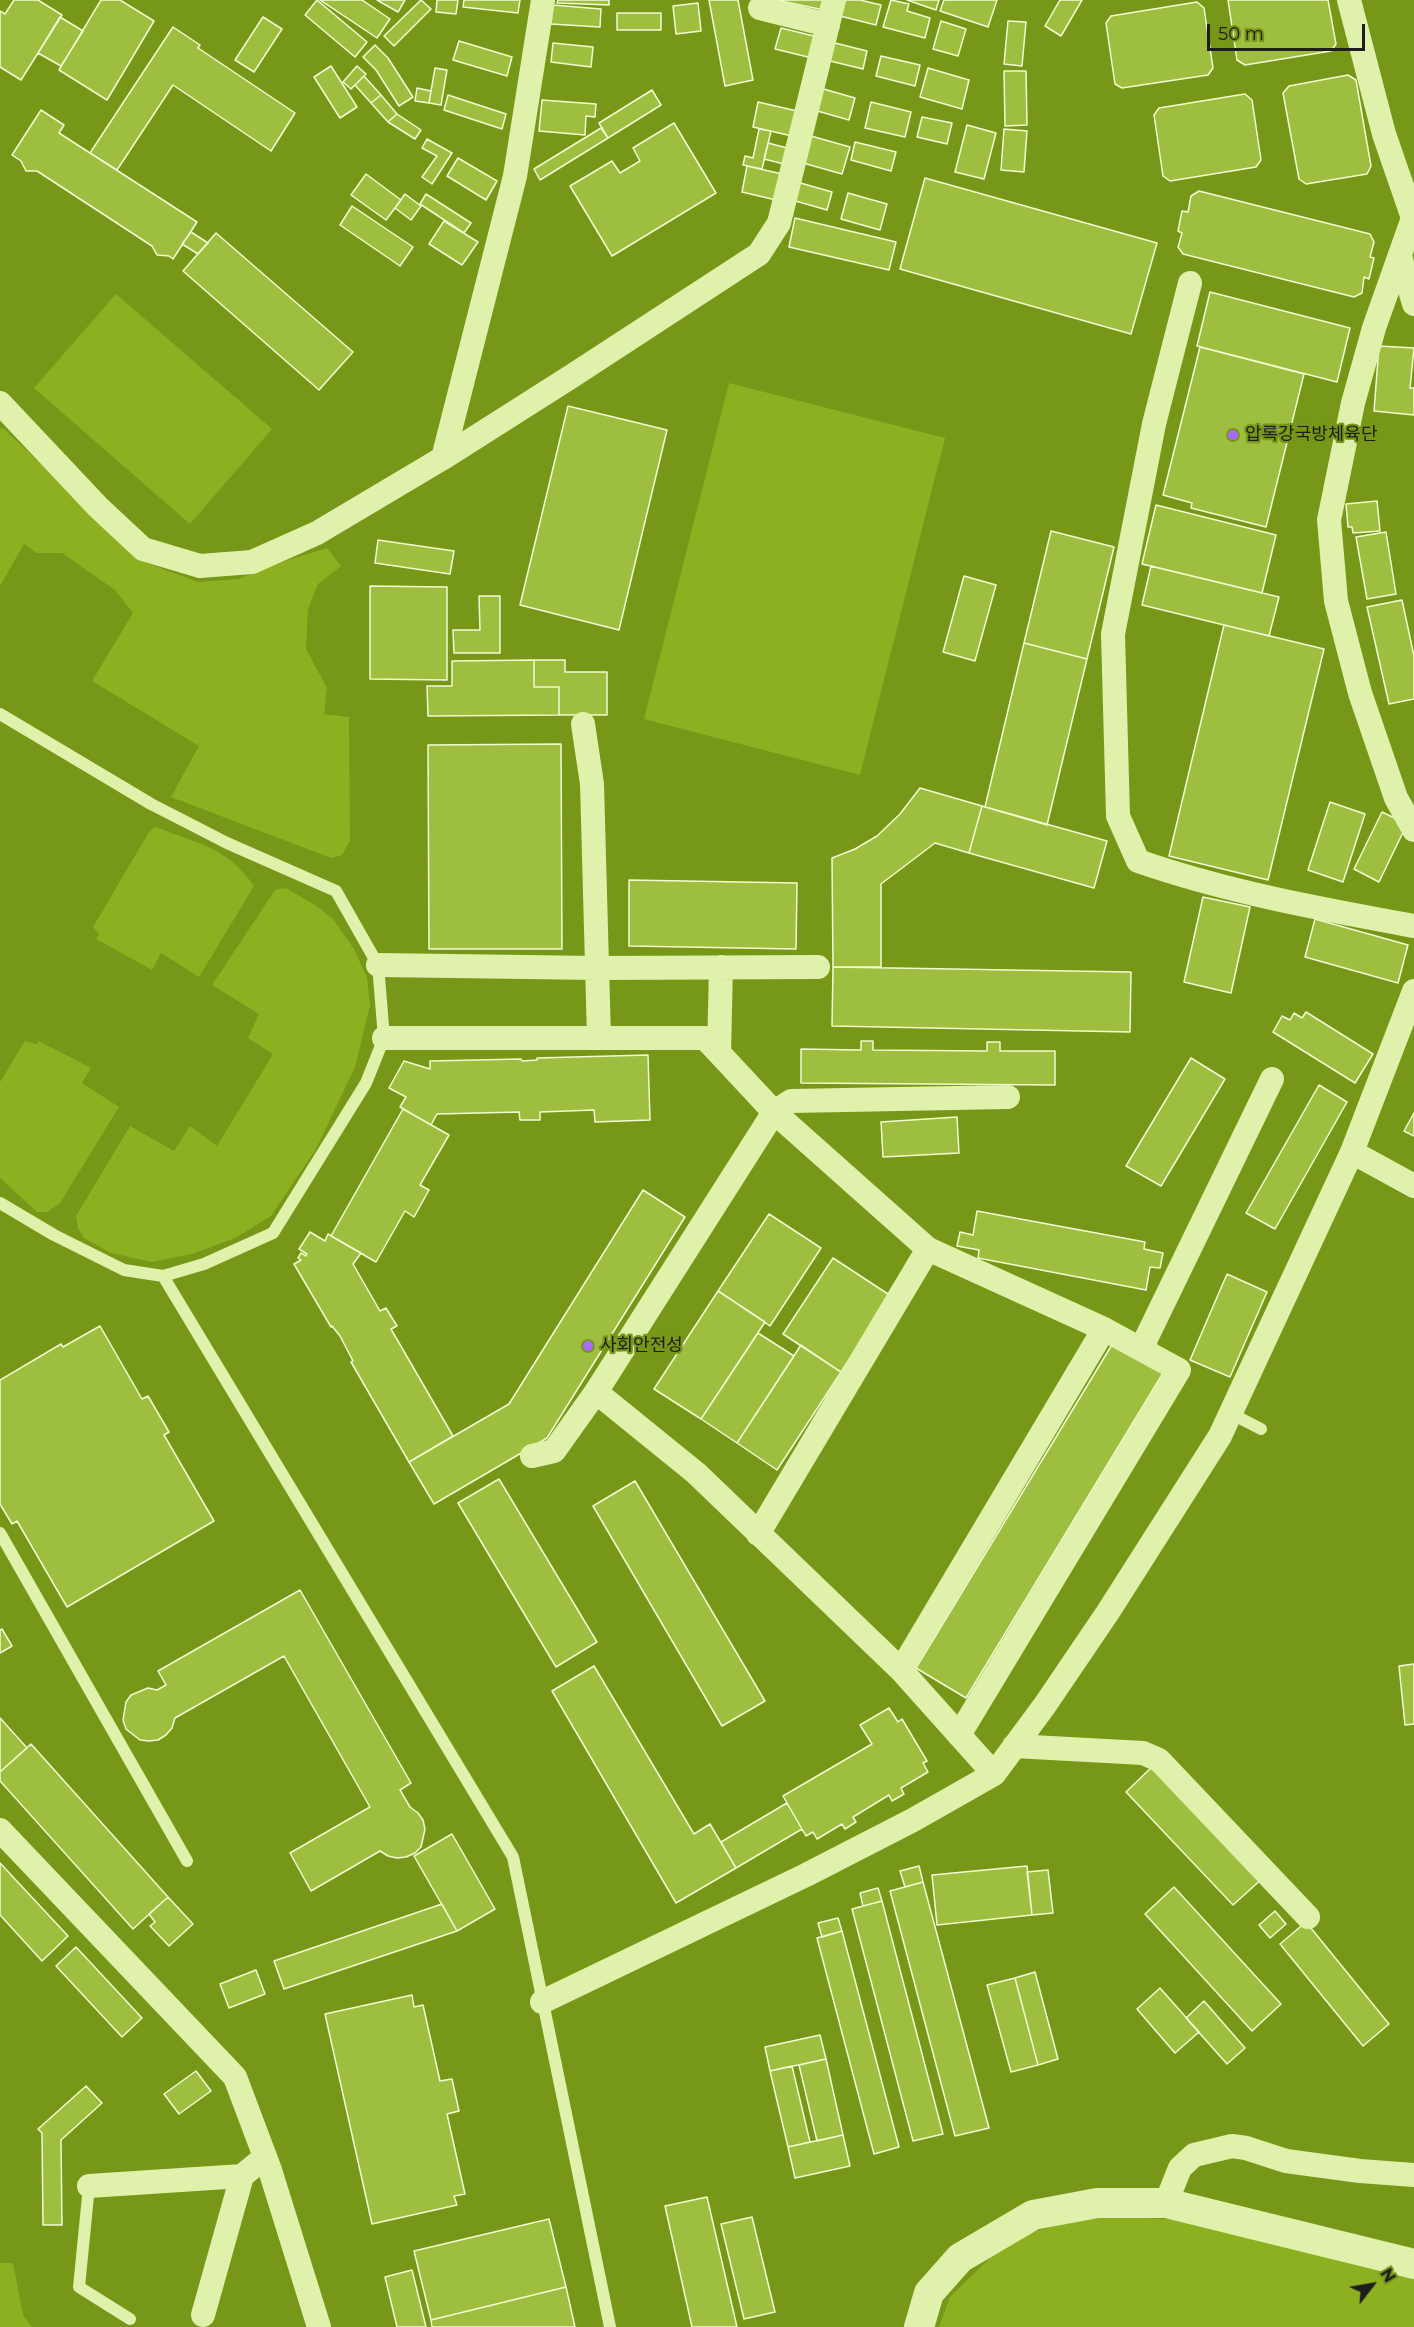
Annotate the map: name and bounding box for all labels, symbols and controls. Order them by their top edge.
scale bar [1210,12,1368,50]
text: 50 m [1218,23,1264,45]
place label: 압록강국방체육단 [1245,424,1377,446]
marker: 압록강국방체육단 [1226,428,1240,442]
place label: 사회안전성 [600,1335,683,1357]
marker: 사회안전성 [581,1339,595,1353]
north arrow [1342,2255,1402,2315]
text: N [1376,2265,1399,2286]

